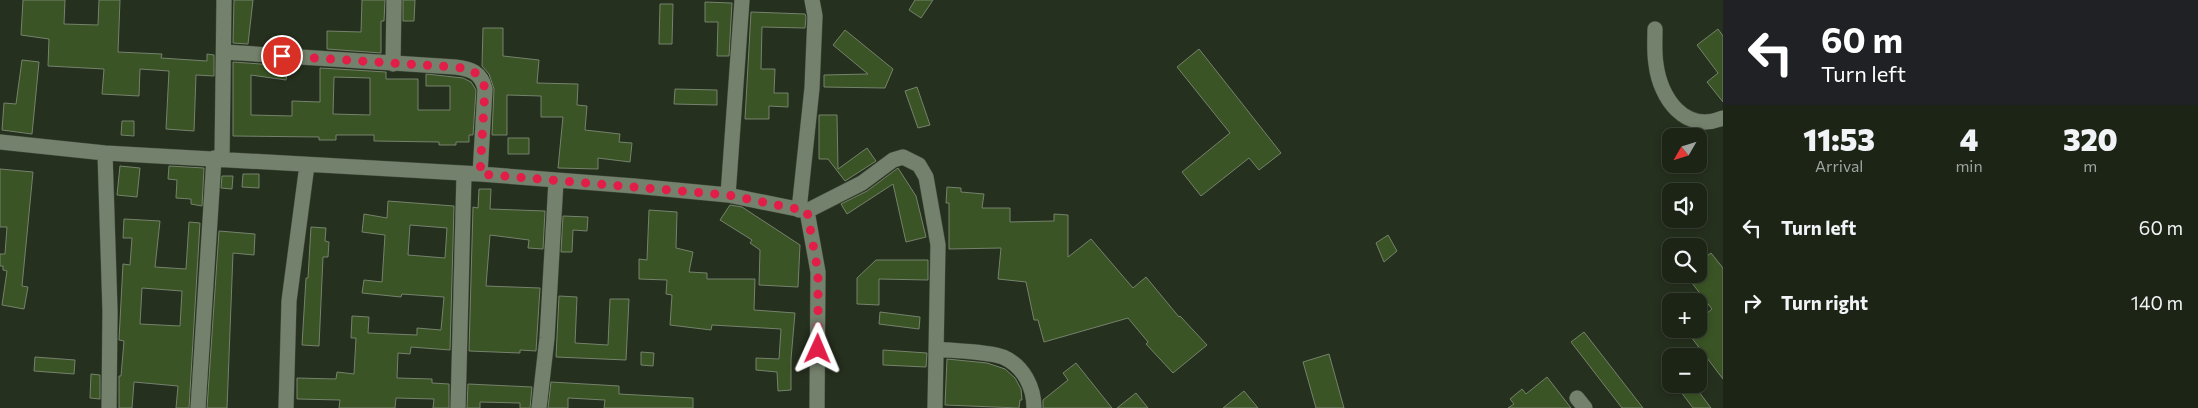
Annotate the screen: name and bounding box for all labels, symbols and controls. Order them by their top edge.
text: 60 m [1821,17,1903,60]
icon: left [1738,20,1803,85]
pin [261,35,303,77]
icon: arrive [268,42,296,70]
text: Turn left [1821,60,1906,87]
text: 11:53 [1803,120,1875,157]
text: 4 [1960,120,1978,157]
text: 320 [2063,120,2118,157]
north arrow [1662,128,1708,172]
map controls [1662,128,1707,393]
text: Arrival [1815,156,1863,175]
text: min [1955,156,1983,175]
text: m [2083,156,2097,175]
button: sound [1662,183,1707,228]
icon: left [1738,214,1766,242]
text: Turn left [1781,216,1856,239]
text: 60 m [2139,216,2183,239]
button: search [1662,238,1707,283]
icon: right [1738,289,1766,317]
text: Turn right [1781,291,1868,314]
text: 140 m [2131,291,2183,314]
button: + [1662,293,1707,338]
position arrow [791,322,843,374]
button: − [1662,348,1707,393]

